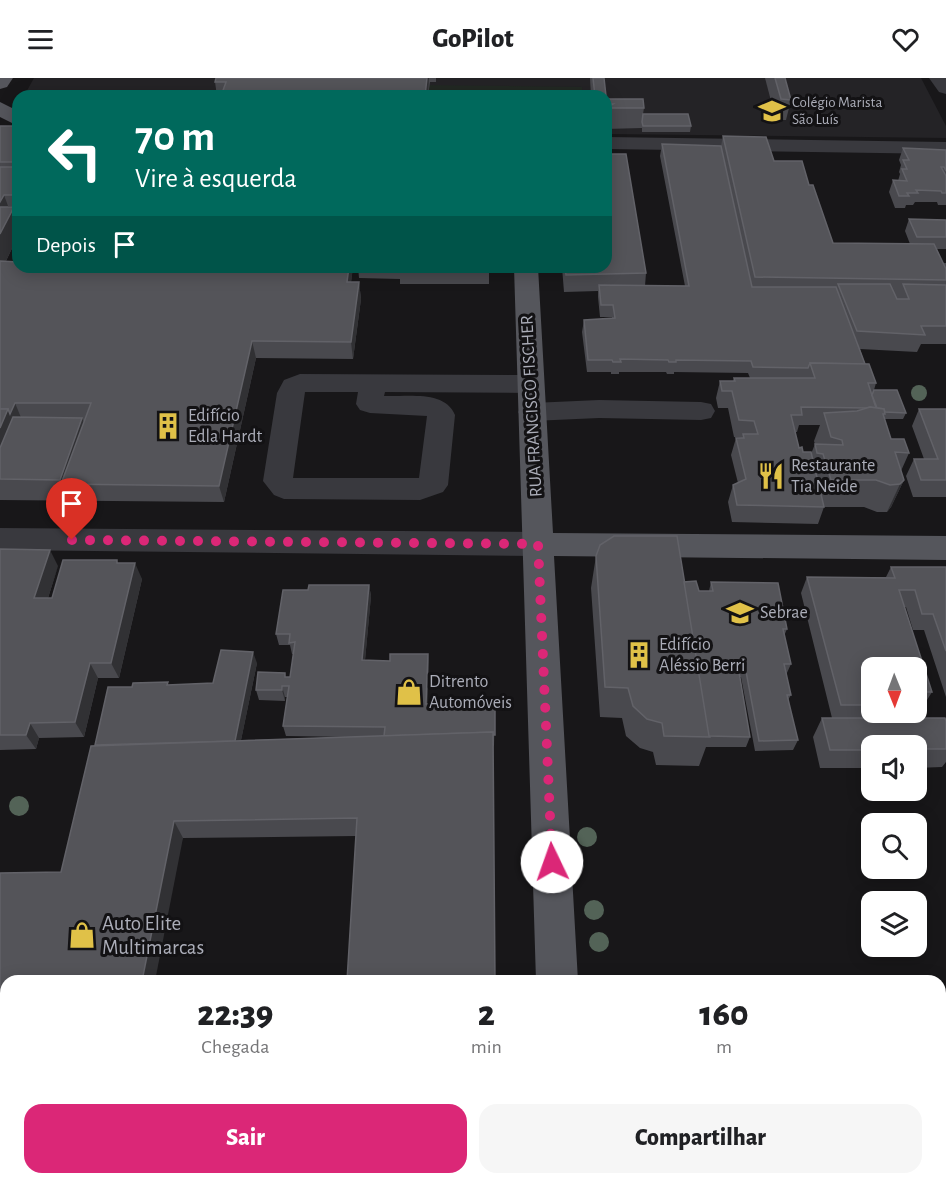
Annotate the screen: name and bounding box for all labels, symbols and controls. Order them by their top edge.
icon: menu [24,23,57,56]
icon: heart [889,23,922,56]
text: GoPilot [432,25,514,52]
place label: Colégio Marista São Luís [792,95,882,127]
school or university icon: Colégio Marista São Luís [757,96,787,126]
icon: left [36,114,114,192]
text: 70 m [135,116,215,158]
text: Vire à esquerda [135,165,297,192]
icon: arrive [108,228,141,261]
text: Depois [36,234,96,256]
street label: RUA FRANCISCO FISCHER [518,315,546,497]
place label: Edifício Edla Hardt [188,407,262,446]
building icon: Edifício Edla Hardt [153,411,183,441]
place label: Restaurante Tia Neide [791,457,875,496]
restaurant icon: Restaurante Tia Neide [756,461,786,491]
pin [46,478,97,540]
icon: arrive [55,487,88,520]
school or university icon: Sebrae [725,598,755,628]
place label: Sebrae [760,604,808,622]
place label: Edifício Aléssio Berri [659,636,745,675]
building icon: Edifício Aléssio Berri [624,640,654,670]
north arrow [861,657,927,723]
map controls [861,657,927,957]
place label: Ditrento Automóveis [429,673,512,712]
shop icon: Ditrento Automóveis [394,677,424,707]
button: sound [861,735,927,801]
button: search [861,813,927,879]
position arrow [520,830,584,894]
button: layers [861,891,927,957]
place label: Auto Elite Multimarcas [102,913,204,958]
shop icon: Auto Elite Multimarcas [67,920,97,950]
text: 22:39 [197,996,273,1032]
text: 2 [478,996,495,1032]
text: 160 [699,996,749,1032]
text: Chegada [201,1037,269,1057]
text: min [471,1037,502,1057]
text: m [716,1037,732,1057]
button: Sair [24,1104,467,1173]
button: Compartilhar [479,1104,922,1173]

